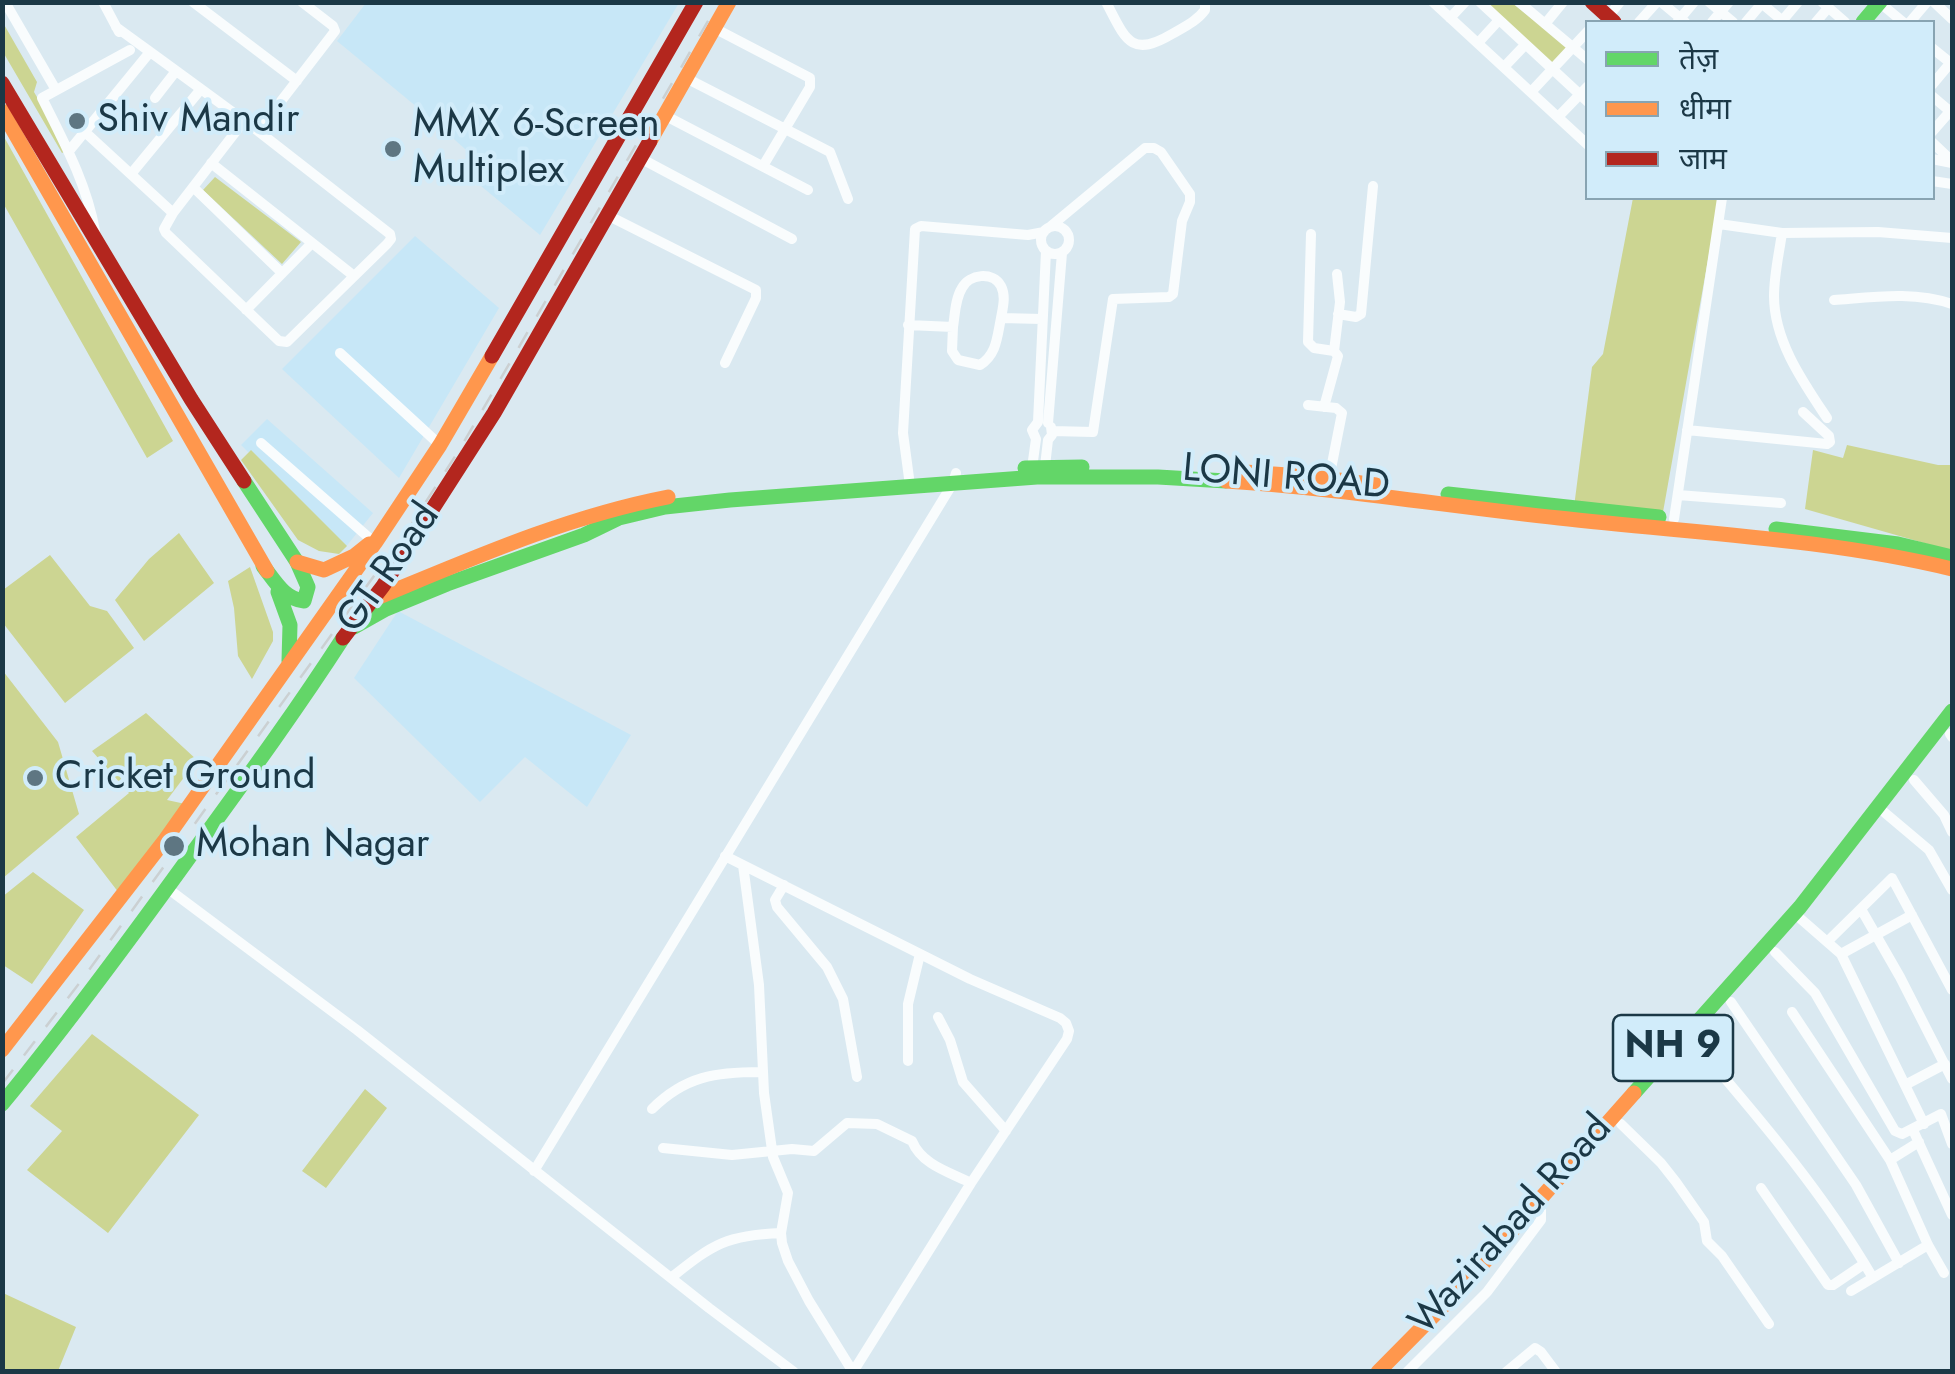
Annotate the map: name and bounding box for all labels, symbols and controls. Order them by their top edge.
legend [1585,20,1935,200]
text: तेज़ [1679,37,1718,80]
text: धीमा [1679,87,1731,130]
place label: Shiv Mandir [97,97,299,145]
place label: MMX 6-Screen Multiplex [413,102,660,196]
marker: Shiv Mandir [66,110,88,132]
text: जाम [1679,137,1727,180]
marker: MMX 6-Screen Multiplex [382,138,404,160]
street label: LONI ROAD [1181,446,1391,512]
street label: GT Road [328,495,452,643]
place label: Cricket Ground [55,754,316,802]
marker: Cricket Ground [24,767,46,789]
place label: Mohan Nagar [196,822,429,870]
marker: Mohan Nagar [161,833,187,859]
road number: NH 9 [1613,1015,1733,1081]
street label: Wazirabad Road [1401,1106,1623,1346]

